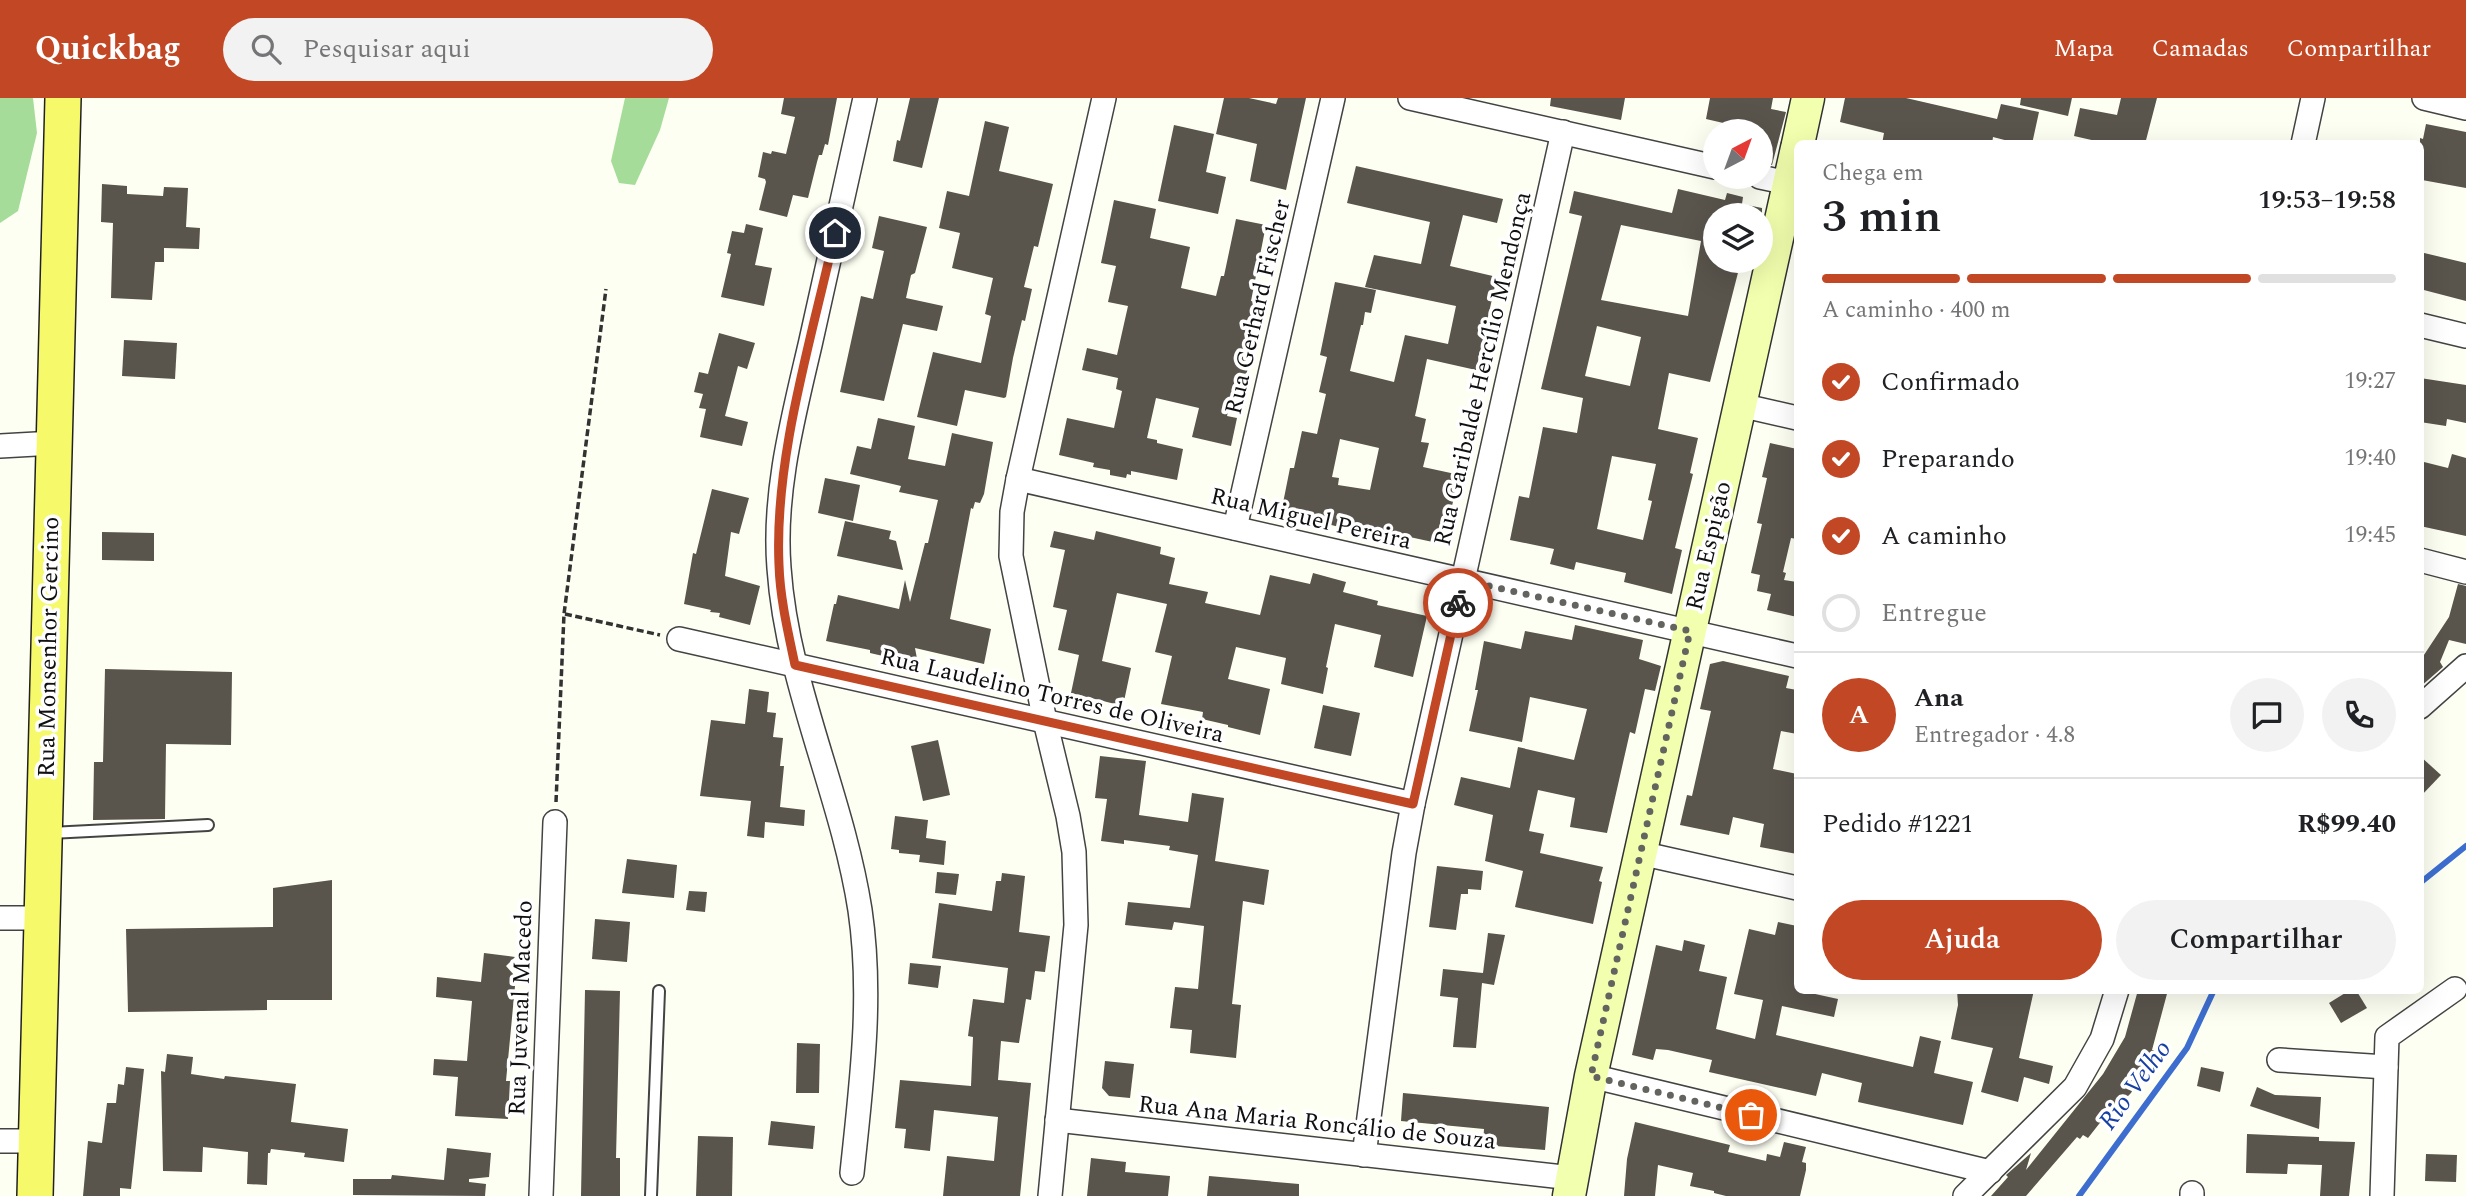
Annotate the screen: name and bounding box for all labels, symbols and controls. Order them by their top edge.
search box [223,18,713,81]
text: Quickbag [35,24,181,74]
text: Pesquisar aqui [303,29,471,69]
icon: search [247,30,285,68]
text: Mapa [2054,31,2114,67]
text: Camadas [2152,31,2249,67]
text: Compartilhar [2287,31,2431,67]
north arrow [1703,119,1773,189]
map controls [1703,119,1773,273]
text: Chega em [1822,156,1923,191]
text: 19:53–19:58 [2258,180,2396,220]
text: 3 min [1822,182,1941,252]
street label: Rua Garibalde Hercílio Mendonça [1425,188,1541,550]
street label: Rua Gerhard Fischer [1216,196,1300,418]
pin [805,203,865,263]
button: layers [1703,203,1773,273]
icon: home [816,214,854,252]
text: A caminho · 400 m [1822,293,2011,328]
text: Confirmado [1881,362,2020,402]
icon: check [1822,363,1860,401]
text: 19:27 [2344,364,2396,399]
text: Preparando [1881,439,2015,479]
icon: check [1822,440,1860,478]
text: 19:40 [2344,441,2396,476]
street label: Rua Miguel Pereira [1207,478,1415,560]
street label: Rua Espigão [1677,478,1741,614]
street label: Rua Monsenhor Gercino [29,516,69,778]
text: A caminho [1881,516,2007,556]
icon: check [1822,517,1860,555]
text: 19:45 [2344,518,2396,553]
courier [1423,568,1493,638]
icon: bike [1439,584,1477,622]
text: Entregue [1881,593,1987,633]
street label: Rua Laudelino Torres de Oliveira [876,639,1228,753]
text: Ana [1914,678,1964,718]
button: chat [2230,678,2304,752]
button: phone [2322,678,2396,752]
text: A [1849,695,1869,735]
text: Entregador · 4.8 [1914,718,2075,753]
text: Pedido #1221 [1822,804,1973,844]
text: R$99.40 [2297,804,2396,844]
street label: Rua Juvenal Macedo [499,900,543,1116]
button: Ajuda [1822,900,2102,980]
button: Compartilhar [2116,900,2396,980]
water label: Rio Velho [2088,1031,2182,1139]
pin [1721,1085,1781,1145]
street label: Rua Ana Maria Roncálio de Souza [1136,1086,1498,1160]
icon: bag [1732,1096,1770,1134]

